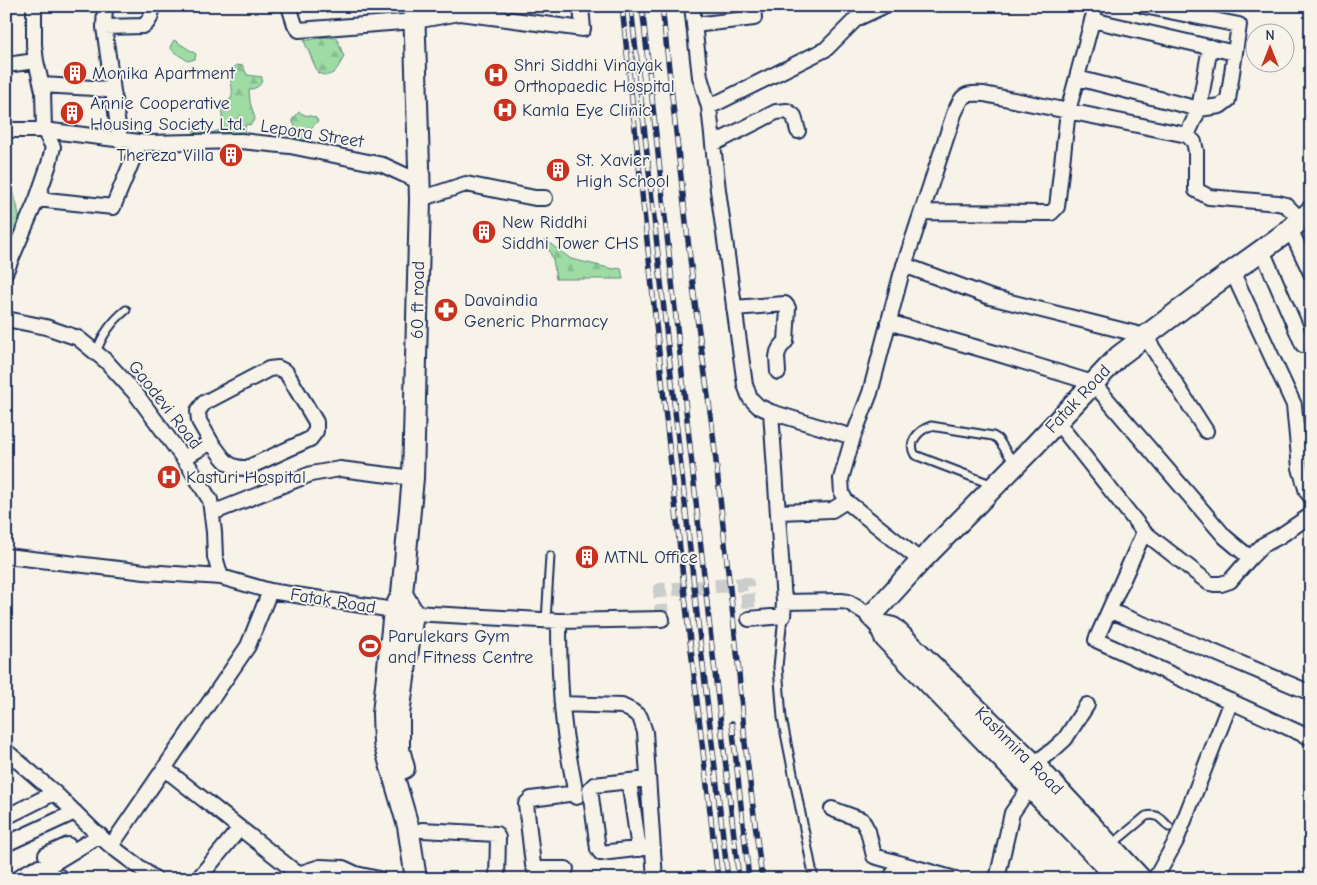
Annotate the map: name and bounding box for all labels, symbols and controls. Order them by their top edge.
north arrow [1244,22,1294,72]
text: N [1265,27,1275,44]
place label: Shri Siddhi Vinayak Orthopaedic Hospital [514,55,675,97]
building icon: Monika Apartment [62,60,88,86]
hospital icon: Shri Siddhi Vinayak Orthopaedic Hospital [483,62,509,88]
place label: Monika Apartment [92,63,236,84]
place label: Annie Cooperative Housing Society Ltd. [90,93,245,135]
hospital icon: Kamla Eye Clinic [492,97,518,123]
building icon: Annie Cooperative Housing Society Ltd. [59,100,85,126]
place label: Kamla Eye Clinic [522,100,651,121]
street label: Lepora Street [259,115,366,153]
building icon: Thereza Villa [218,142,244,168]
place label: Thereza Villa [117,145,214,166]
place label: St. Xavier High School [576,150,670,192]
building icon: St. Xavier High School [545,157,571,183]
place label: New Riddhi Siddhi Tower CHS [502,212,639,254]
building icon: New Riddhi Siddhi Tower CHS [471,219,497,245]
street label: 60 ft road [407,261,429,339]
place label: Davaindia Generic Pharmacy [464,290,609,332]
pharmacy icon: Davaindia Generic Pharmacy [433,297,459,323]
street label: Gaodevi Road [124,356,206,454]
street label: Fatak Road [1041,360,1115,438]
hospital icon: Kasturi Hospital [156,464,182,490]
place label: Kasturi Hospital [186,467,306,488]
building icon: MTNL Office [574,544,600,570]
place label: MTNL Office [604,547,698,568]
street label: Fatak Road [289,584,377,618]
place label: Parulekars Gym and Fitness Centre [388,626,533,668]
sports icon: Parulekars Gym and Fitness Centre [357,633,383,659]
street label: Kashmira Road [970,702,1068,800]

